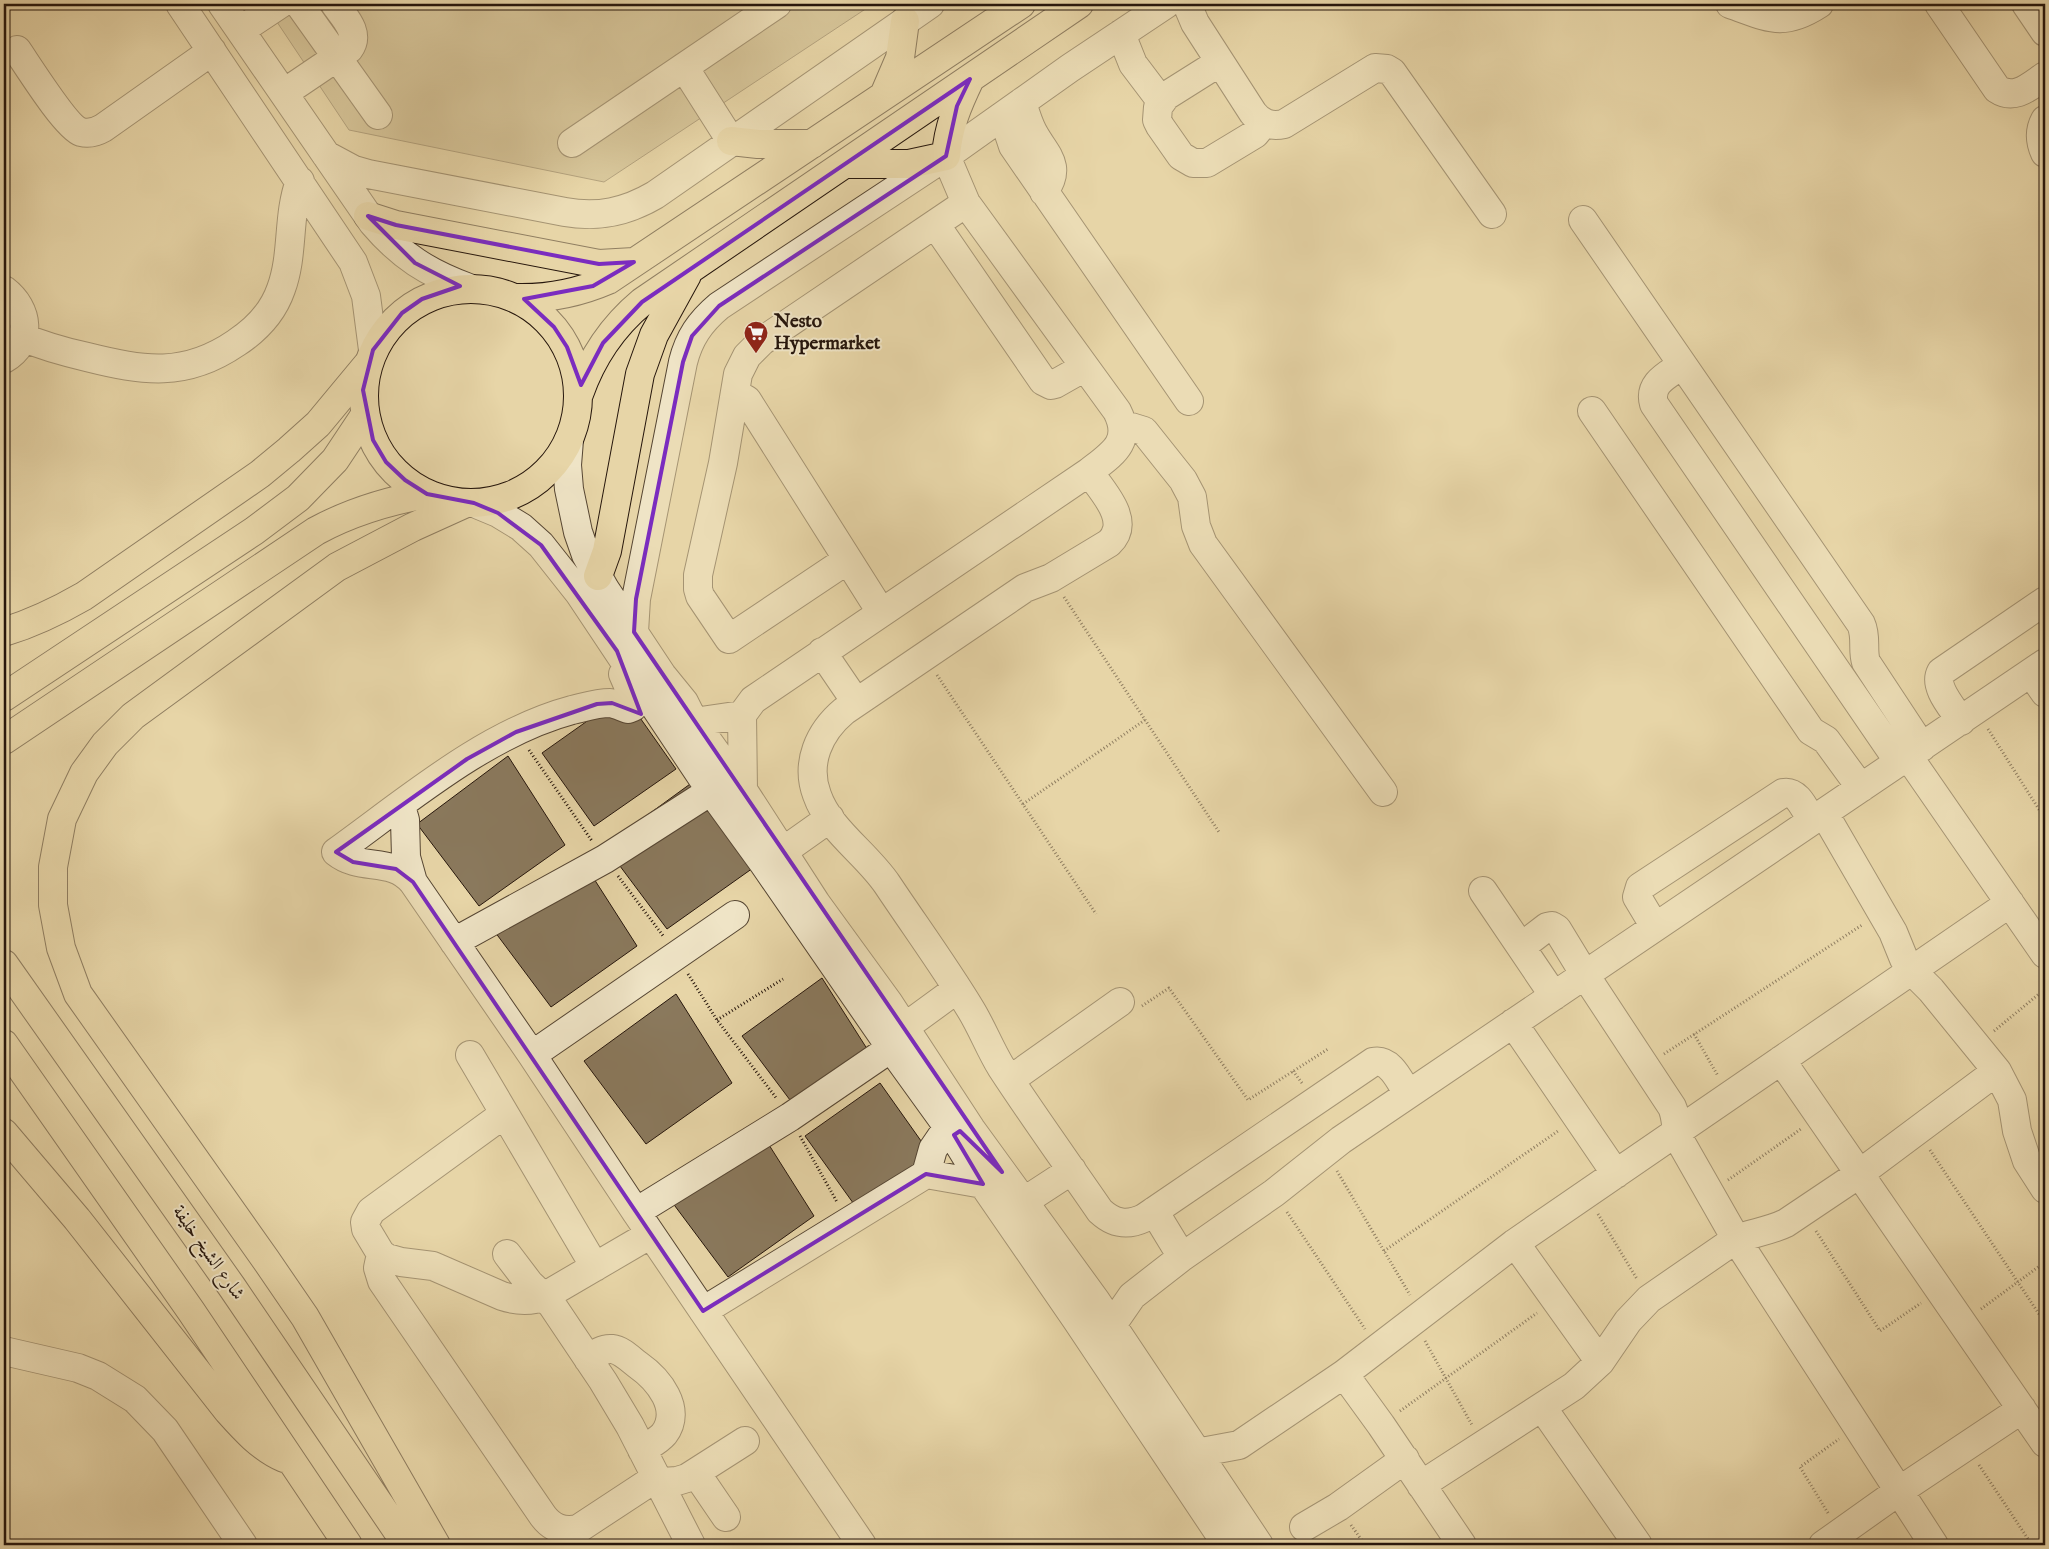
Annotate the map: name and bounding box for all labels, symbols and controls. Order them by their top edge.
place label: Nesto Hypermarket [773,310,881,356]
supermarket icon: Nesto Hypermarket [743,320,769,354]
street label: شارع الشيخ خليفة [163,1201,250,1307]

